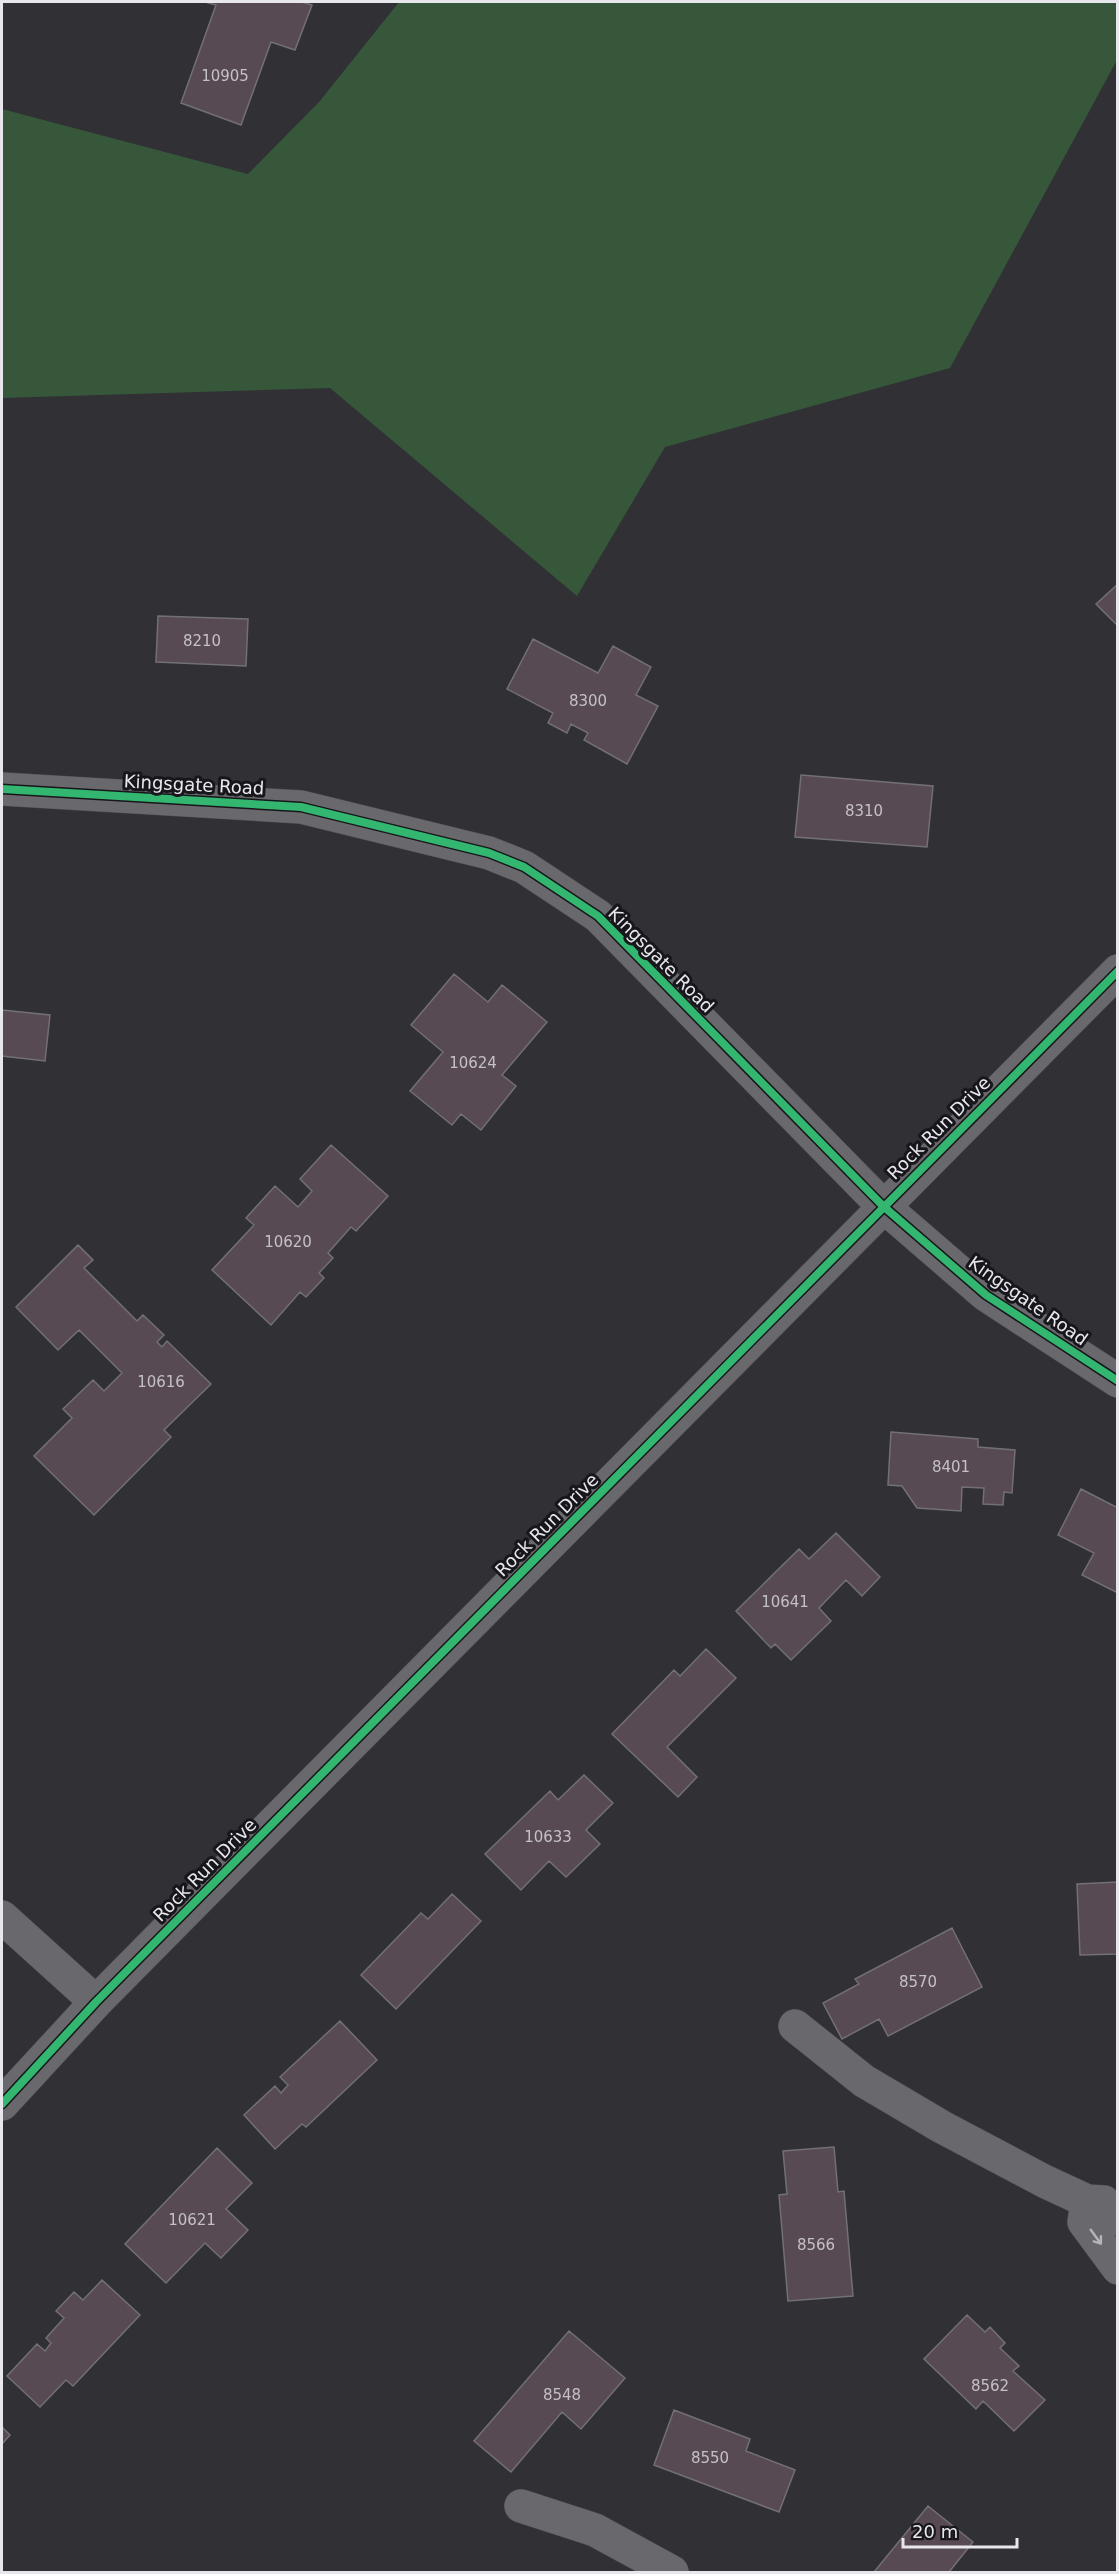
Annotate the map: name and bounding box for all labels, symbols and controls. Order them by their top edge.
house number: 10905 [201,67,249,85]
house number: 8210 [183,632,221,650]
house number: 8300 [569,692,607,710]
street label: Kingsgate Road [123,770,265,799]
house number: 8310 [845,802,883,820]
street label: Kingsgate Road [604,903,718,1017]
house number: 10624 [449,1054,497,1072]
street label: Rock Run Drive [883,1072,995,1184]
house number: 10620 [264,1233,312,1251]
street label: Kingsgate Road [965,1252,1092,1349]
house number: 10616 [137,1373,185,1391]
house number: 8401 [932,1458,970,1476]
street label: Rock Run Drive [491,1469,603,1581]
house number: 10641 [761,1593,809,1611]
street label: Rock Run Drive [149,1814,261,1926]
house number: 10633 [524,1828,572,1846]
house number: 8570 [899,1973,937,1991]
house number: 10621 [168,2211,216,2229]
one-way arrow [1090,2229,1102,2245]
house number: 8566 [797,2236,835,2254]
house number: 8562 [971,2377,1009,2395]
house number: 8548 [543,2386,581,2404]
house number: 8550 [691,2449,729,2467]
scale bar [903,2511,1017,2549]
text: 20 m [912,2521,958,2542]

